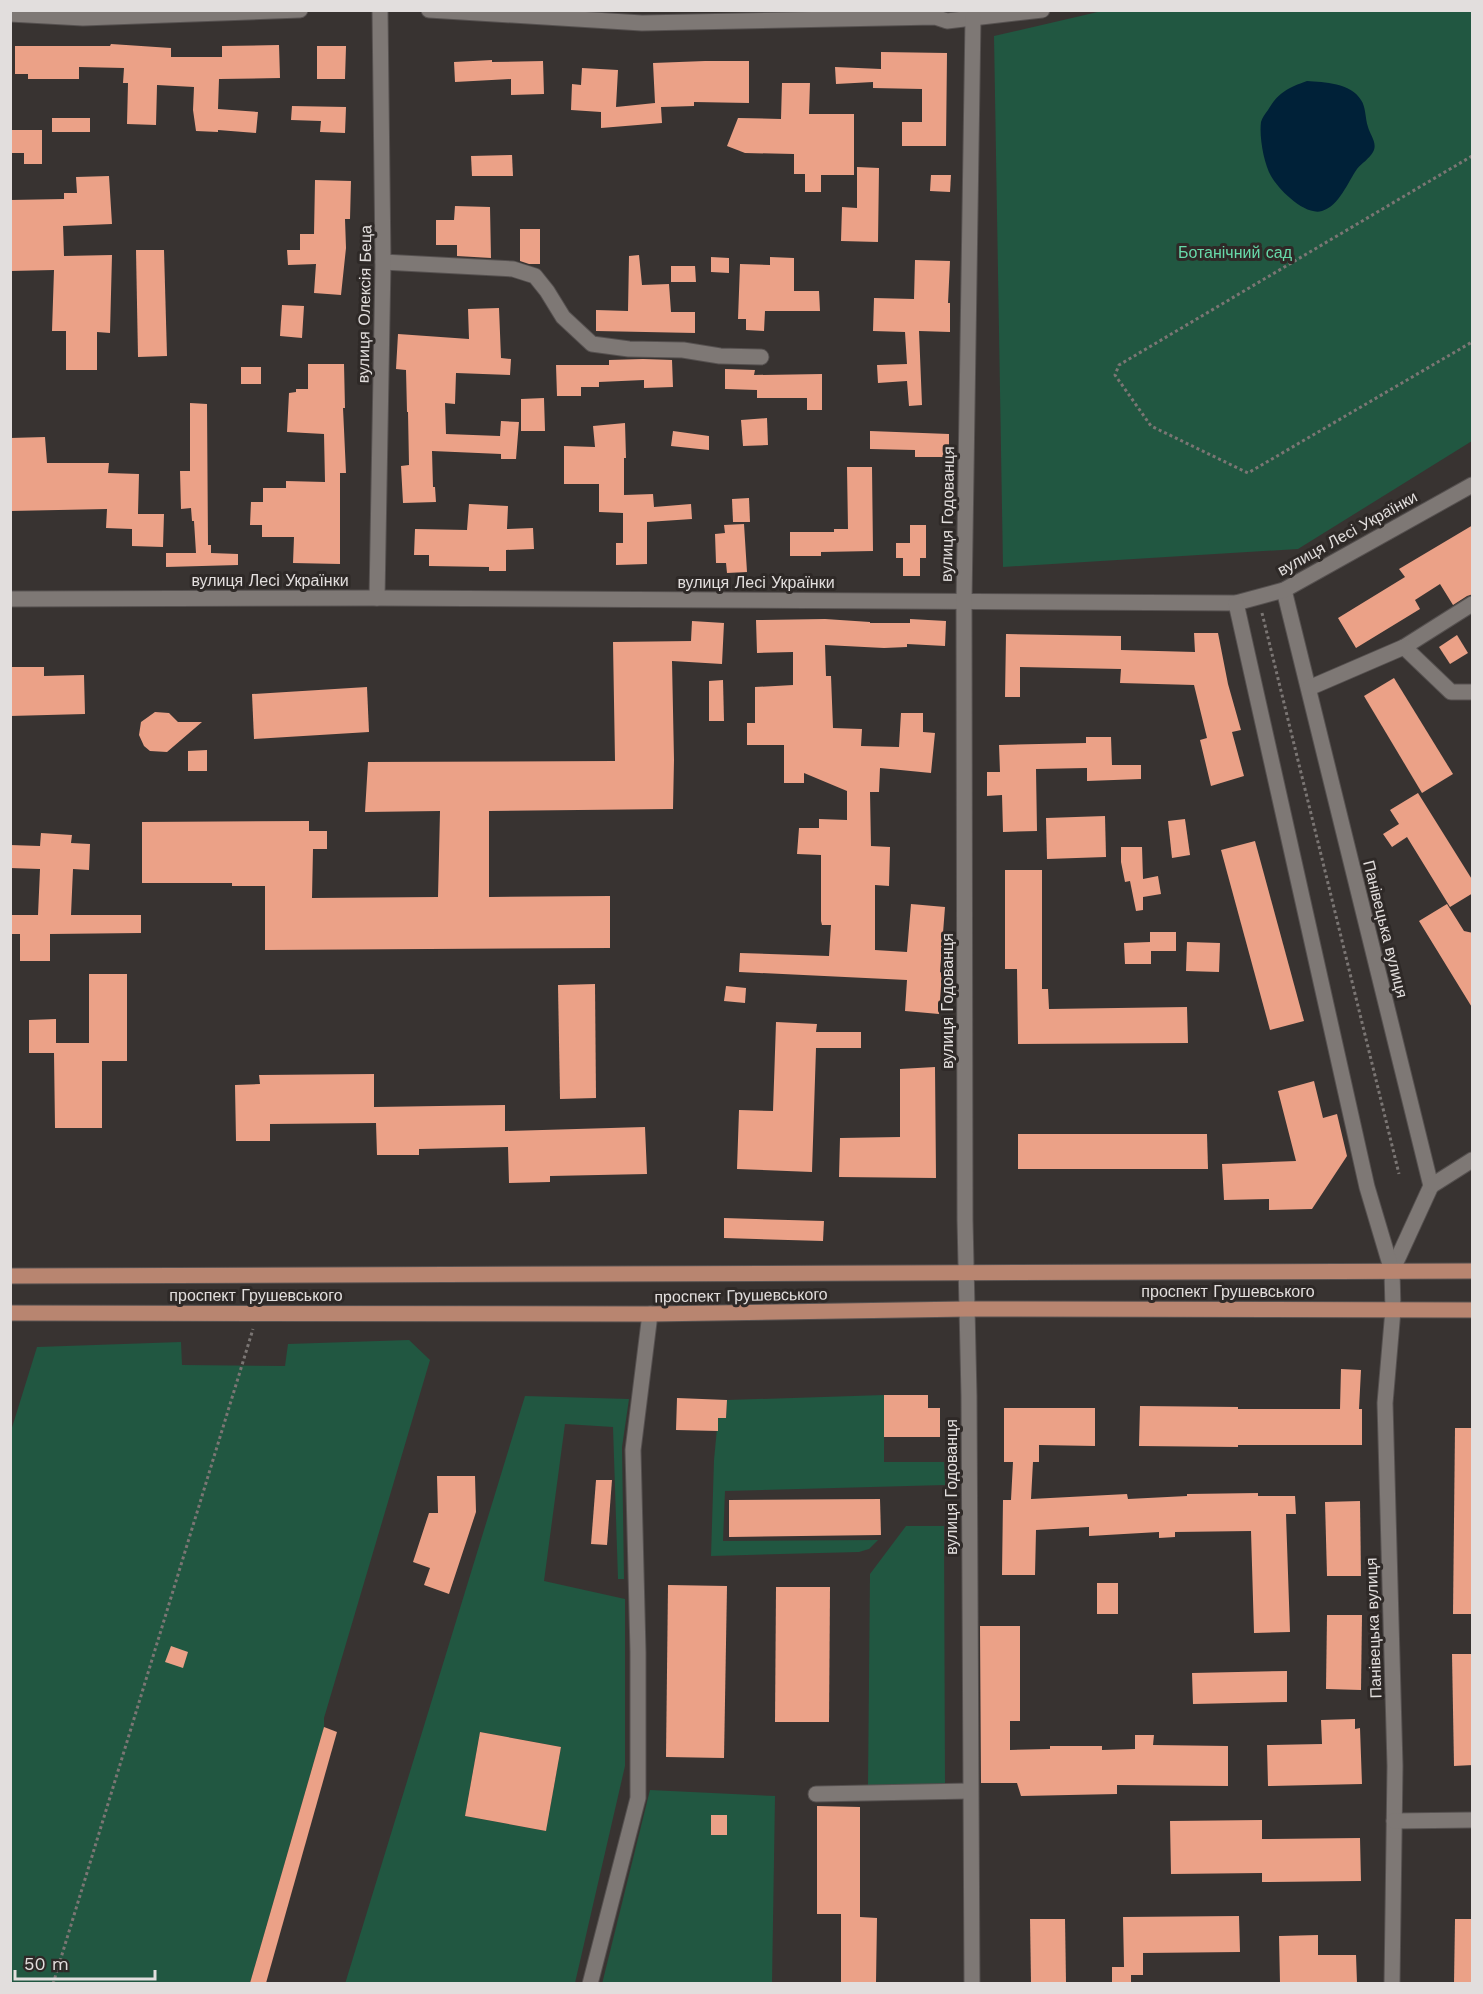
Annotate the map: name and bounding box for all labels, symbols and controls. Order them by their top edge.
street label: вулиця Олексія Беца [354,225,375,383]
park label: Ботанічний сад [1178,243,1293,262]
street label: вулиця Годованця [937,446,958,582]
street label: вулиця Лесі Українки [1274,487,1421,580]
street label: вулиця Лесі Українки [191,571,349,590]
street label: вулиця Лесі Українки [677,573,835,592]
street label: Панівецька вулиця [1359,858,1412,1000]
street label: вулиця Годованця [938,933,957,1069]
street label: проспект Грушевського [1141,1282,1315,1301]
street label: проспект Грушевського [654,1284,828,1307]
street label: проспект Грушевського [169,1286,343,1305]
street label: вулиця Годованця [942,1419,961,1555]
street label: Панівецька вулиця [1362,1557,1385,1699]
scale bar [15,1943,154,1981]
text: 50 m [24,1953,69,1974]

